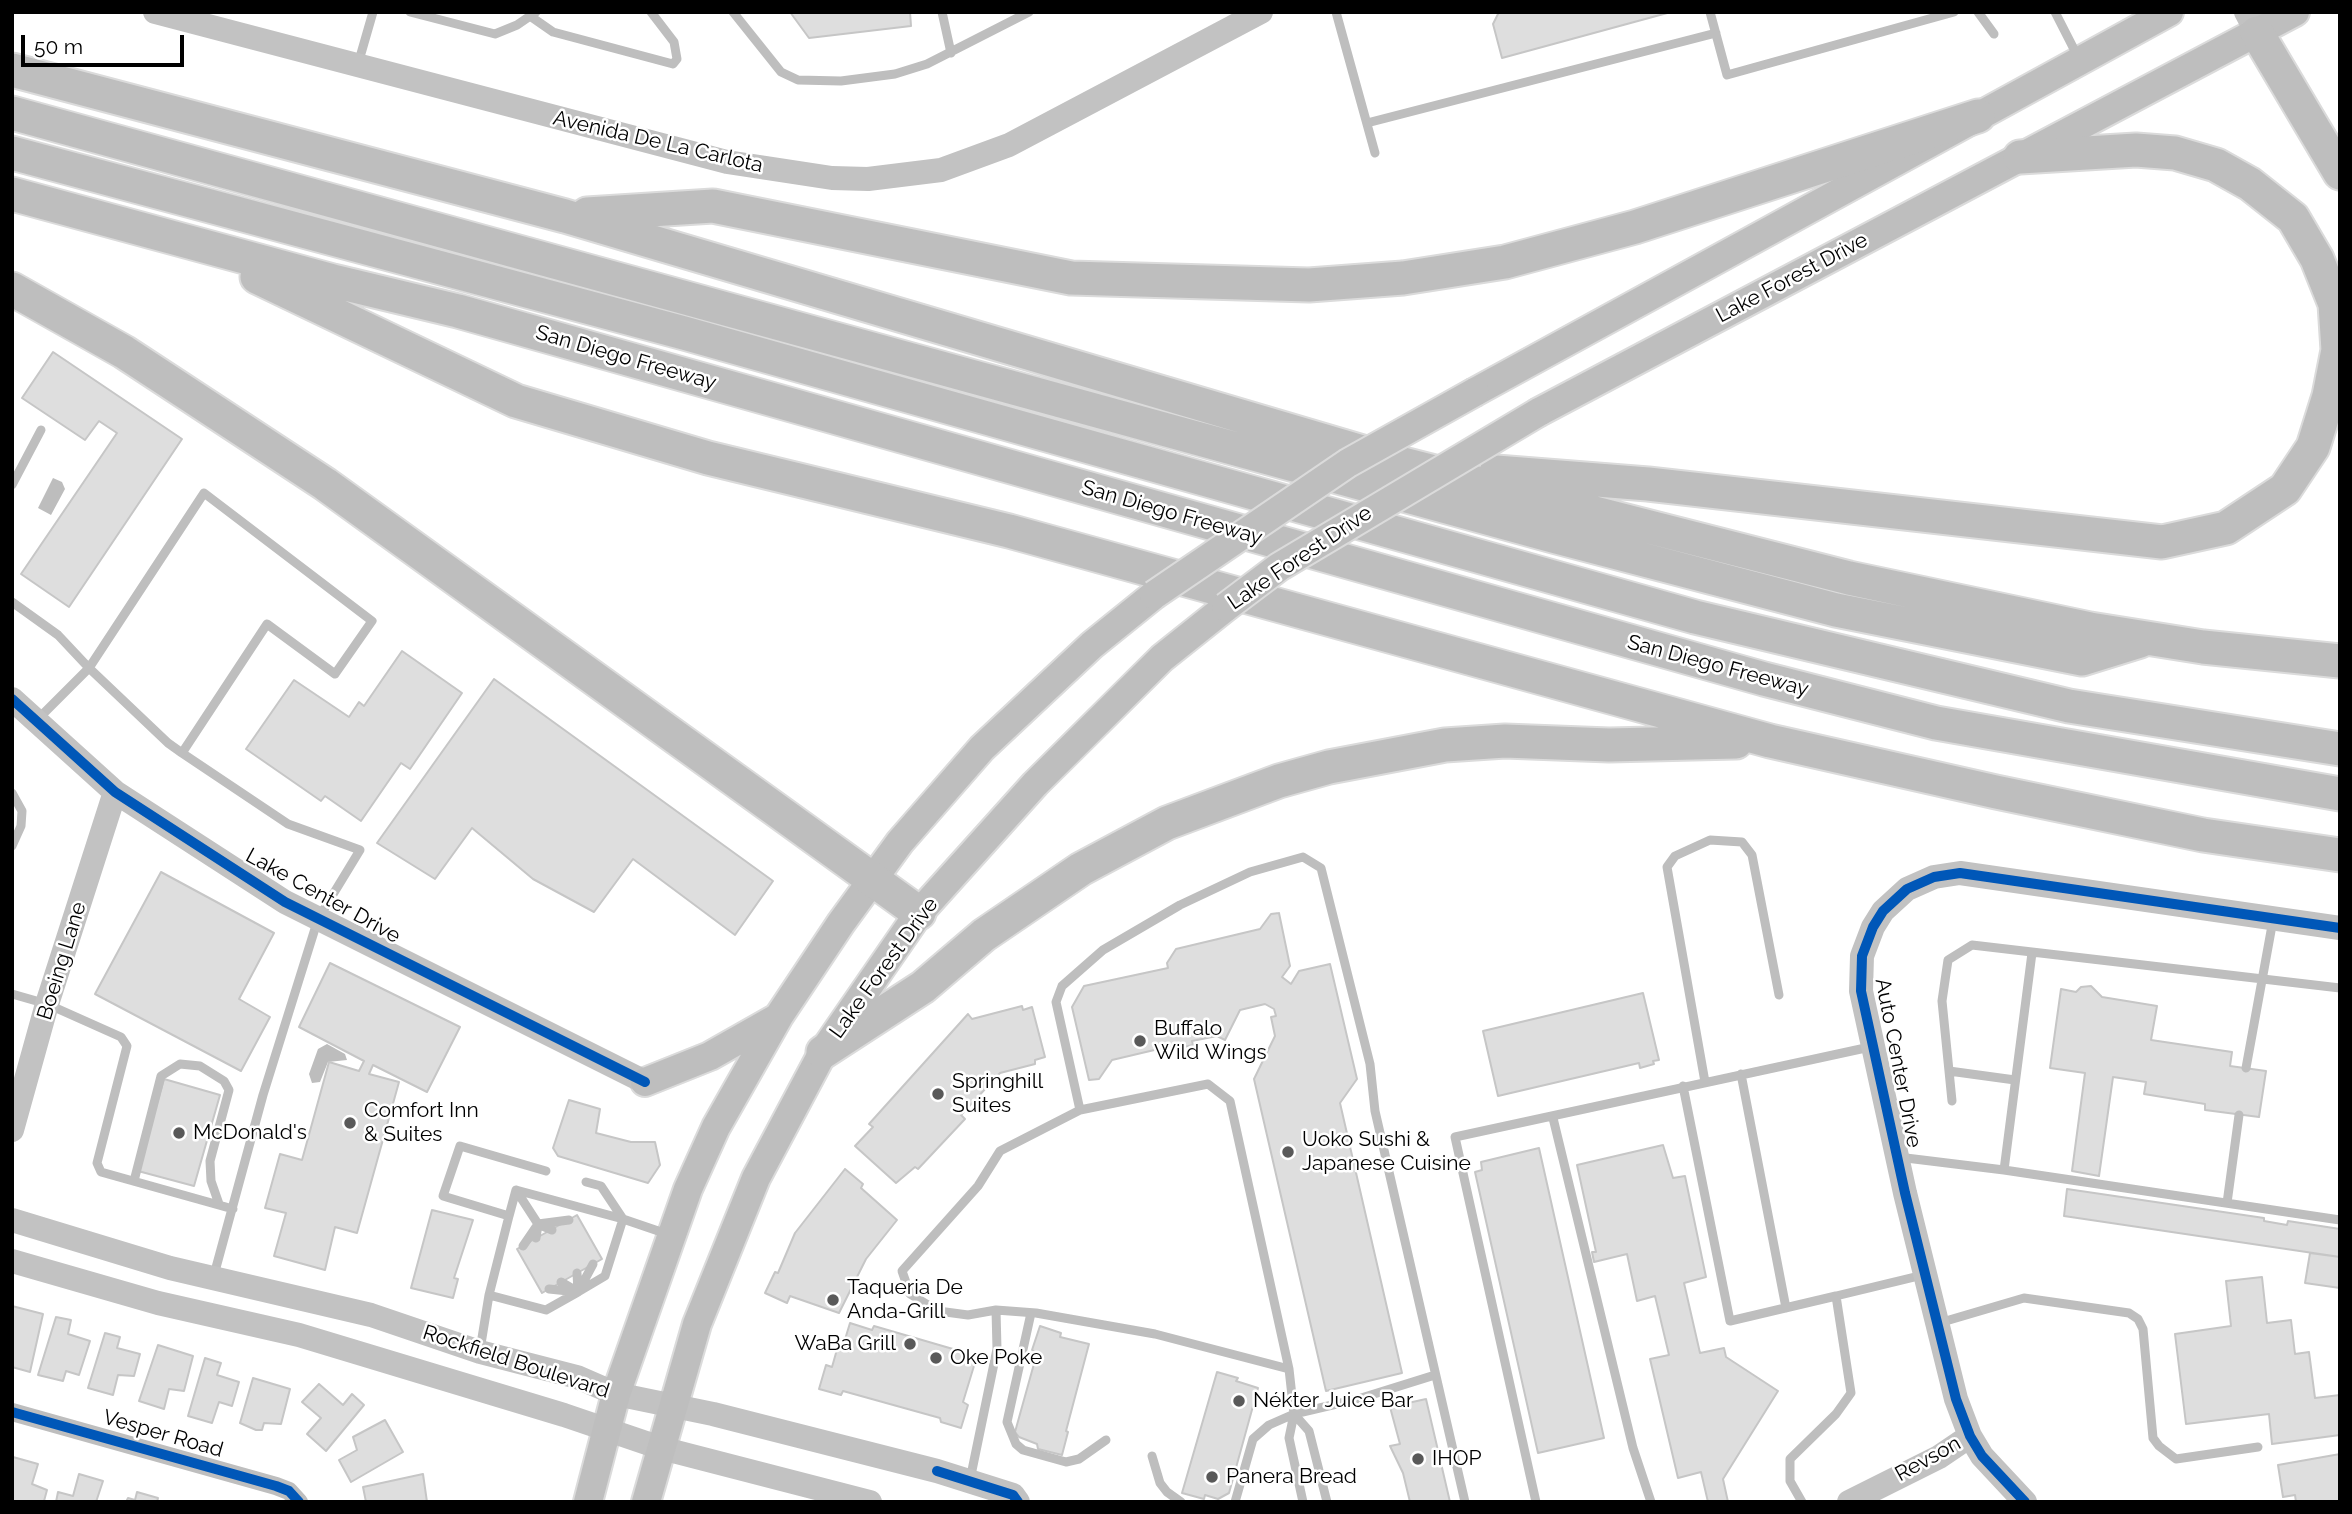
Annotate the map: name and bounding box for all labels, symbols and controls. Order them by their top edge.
scale bar [24,21,187,65]
text: 50 m [34,34,83,59]
street label: Avenida De La Carlota [551,106,765,178]
street label: Lake Forest Drive [1712,227,1872,329]
street label: San Diego Freeway [533,320,719,396]
street label: San Diego Freeway [1079,475,1265,551]
street label: Lake Forest Drive [1223,501,1377,615]
street label: San Diego Freeway [1625,630,1811,702]
street label: Lake Center Drive [241,843,405,949]
street label: Lake Forest Drive [824,893,944,1043]
street label: Boeing Lane [32,899,92,1023]
street label: Auto Center Drive [1869,976,1927,1150]
place label: Buffalo Wild Wings [1154,1016,1267,1066]
marker: Buffalo Wild Wings [1132,1033,1148,1049]
place label: Springhill Suites [952,1069,1043,1119]
marker: Springhill Suites [930,1086,946,1102]
place label: Comfort Inn & Suites [364,1098,479,1148]
marker: Comfort Inn & Suites [342,1115,358,1131]
place label: McDonald's [193,1120,307,1146]
marker: McDonald's [171,1125,187,1141]
place label: Uoko Sushi & Japanese Cuisine [1302,1127,1471,1177]
marker: Uoko Sushi & Japanese Cuisine [1280,1144,1296,1160]
place label: Taqueria De Anda-Grill [847,1275,963,1325]
marker: Taqueria De Anda-Grill [825,1292,841,1308]
street label: Rockfield Boulevard [419,1320,613,1404]
place label: WaBa Grill [795,1331,896,1357]
marker: WaBa Grill [902,1336,918,1352]
place label: Oke Poke [950,1345,1042,1371]
marker: Oke Poke [928,1350,944,1366]
place label: Nékter Juice Bar [1253,1388,1413,1414]
marker: Nékter Juice Bar [1231,1393,1247,1409]
street label: Vesper Road [100,1405,226,1463]
street label: Revson [1891,1431,1965,1487]
place label: IHOP [1432,1446,1482,1472]
marker: IHOP [1410,1451,1426,1467]
place label: Panera Bread [1226,1464,1357,1490]
marker: Panera Bread [1204,1469,1220,1485]

